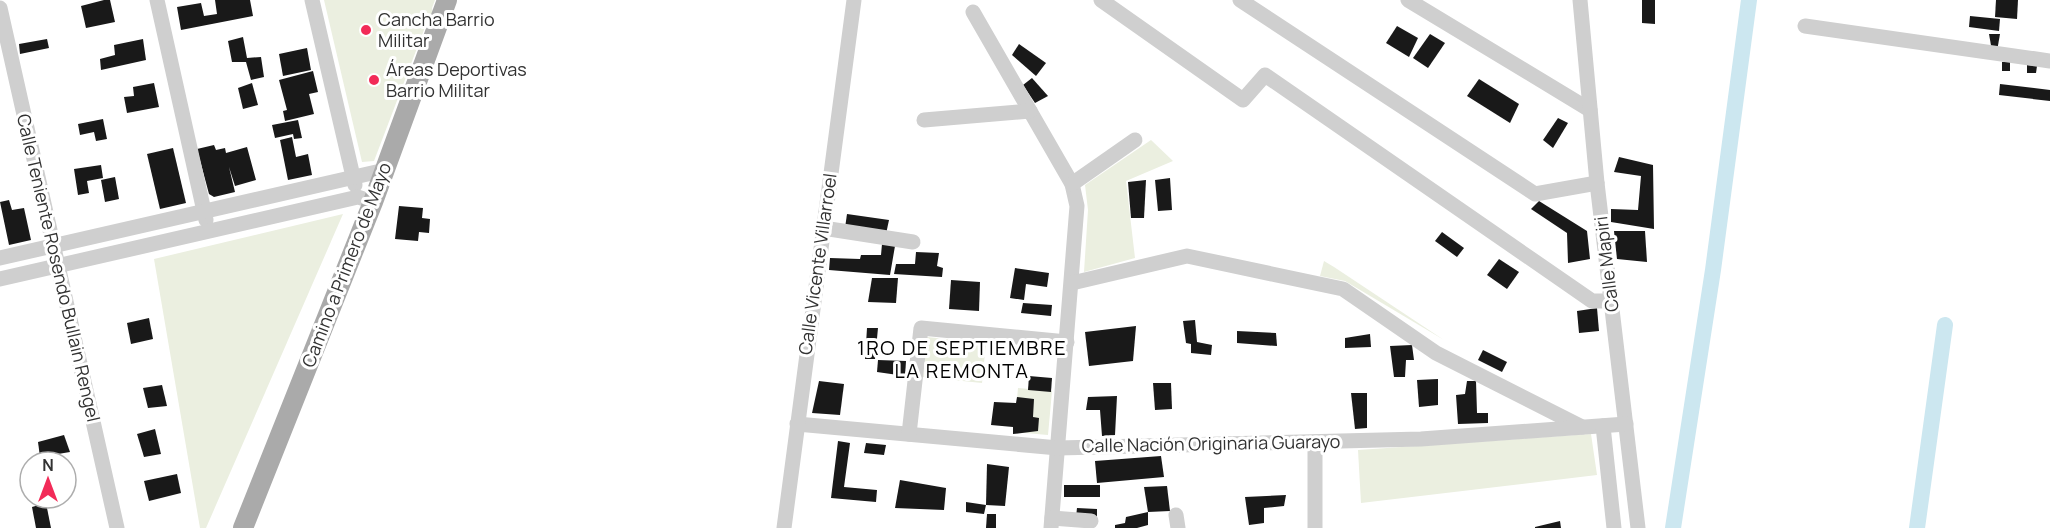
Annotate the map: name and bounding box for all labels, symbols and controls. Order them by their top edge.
place label: Cancha Barrio Militar [378,7,495,52]
marker: Cancha Barrio Militar [359,23,373,37]
place label: Áreas Deportivas Barrio Militar [386,57,527,102]
marker: Áreas Deportivas Barrio Militar [367,73,381,87]
street label: Calle Teniente Rosendo Bullain Rengel [12,112,106,424]
street label: Camino a Primero de Mayo [296,159,396,371]
street label: Calle Vicente Villarroel [792,172,842,356]
street label: Calle Mapiri [1588,215,1624,313]
district label: 1RO DE SEPTIEMBRE LA REMONTA [857,334,1067,384]
street label: Calle Nación Originaria Guarayo [1081,429,1341,457]
north arrow [18,450,78,510]
text: N [42,454,54,476]

